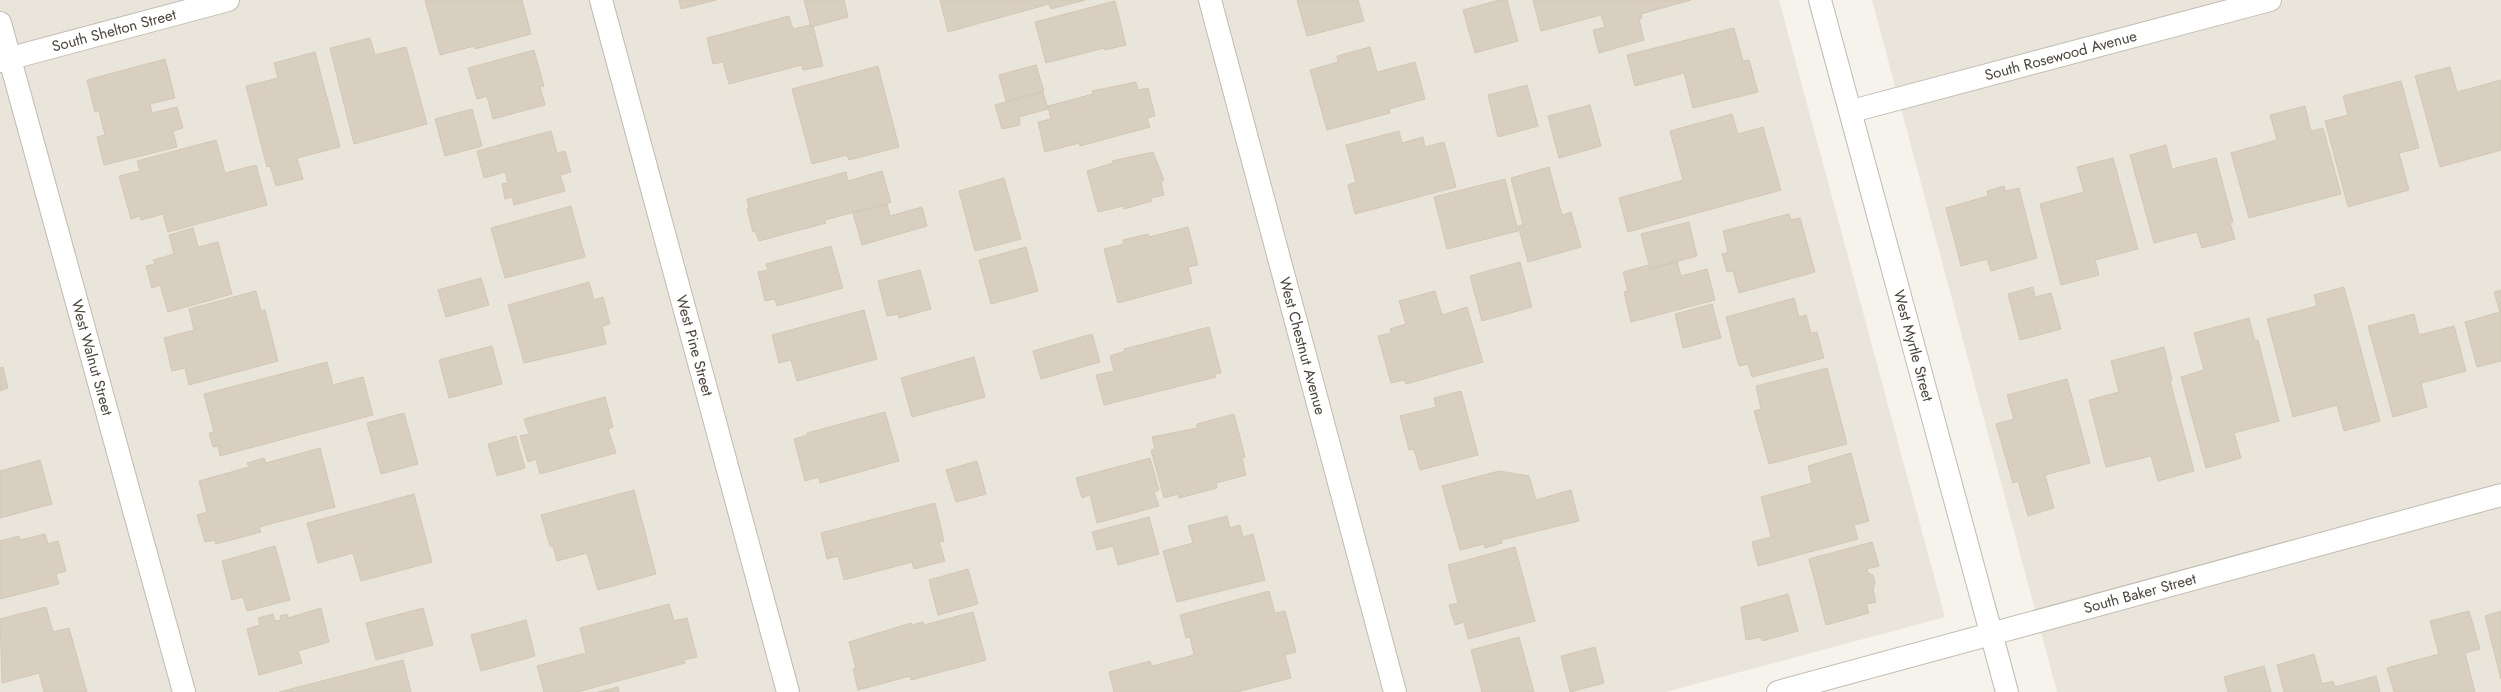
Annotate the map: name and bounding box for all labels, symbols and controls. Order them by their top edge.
street label: South Shelton Street [49,3,179,58]
street label: South Rosewood Avenue [1982,25,2140,86]
street label: West Chestnut Avenue [1274,275,1331,417]
street label: West Myrtle Street [1888,287,1939,404]
street label: West Pine Street [670,293,719,399]
street label: West Walnut Street [66,297,119,418]
street label: South Baker Street [2081,568,2199,619]

